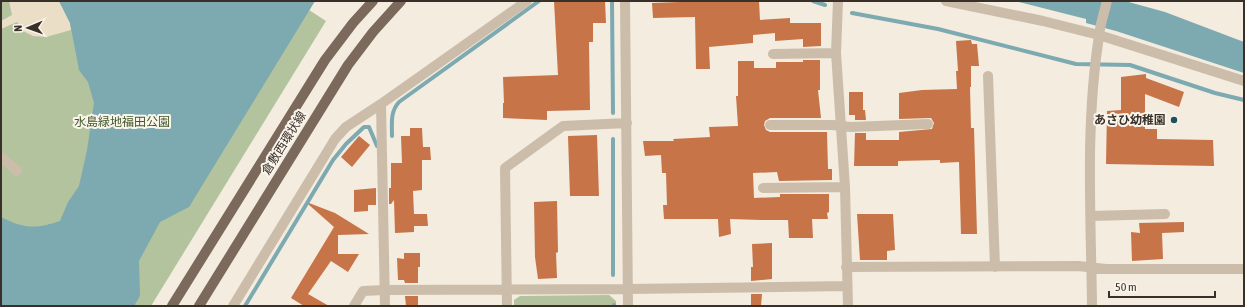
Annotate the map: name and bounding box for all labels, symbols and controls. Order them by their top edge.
north arrow [8,8,48,48]
text: N [12,25,24,32]
street label: 倉敷西環状線 [259,109,309,177]
place label: あさひ幼稚園 [1094,113,1166,127]
park label: 水島緑地福田公園 [74,115,170,129]
marker: あさひ幼稚園 [1169,115,1179,125]
scale bar [1109,273,1215,299]
text: 50 m [1115,280,1137,294]

